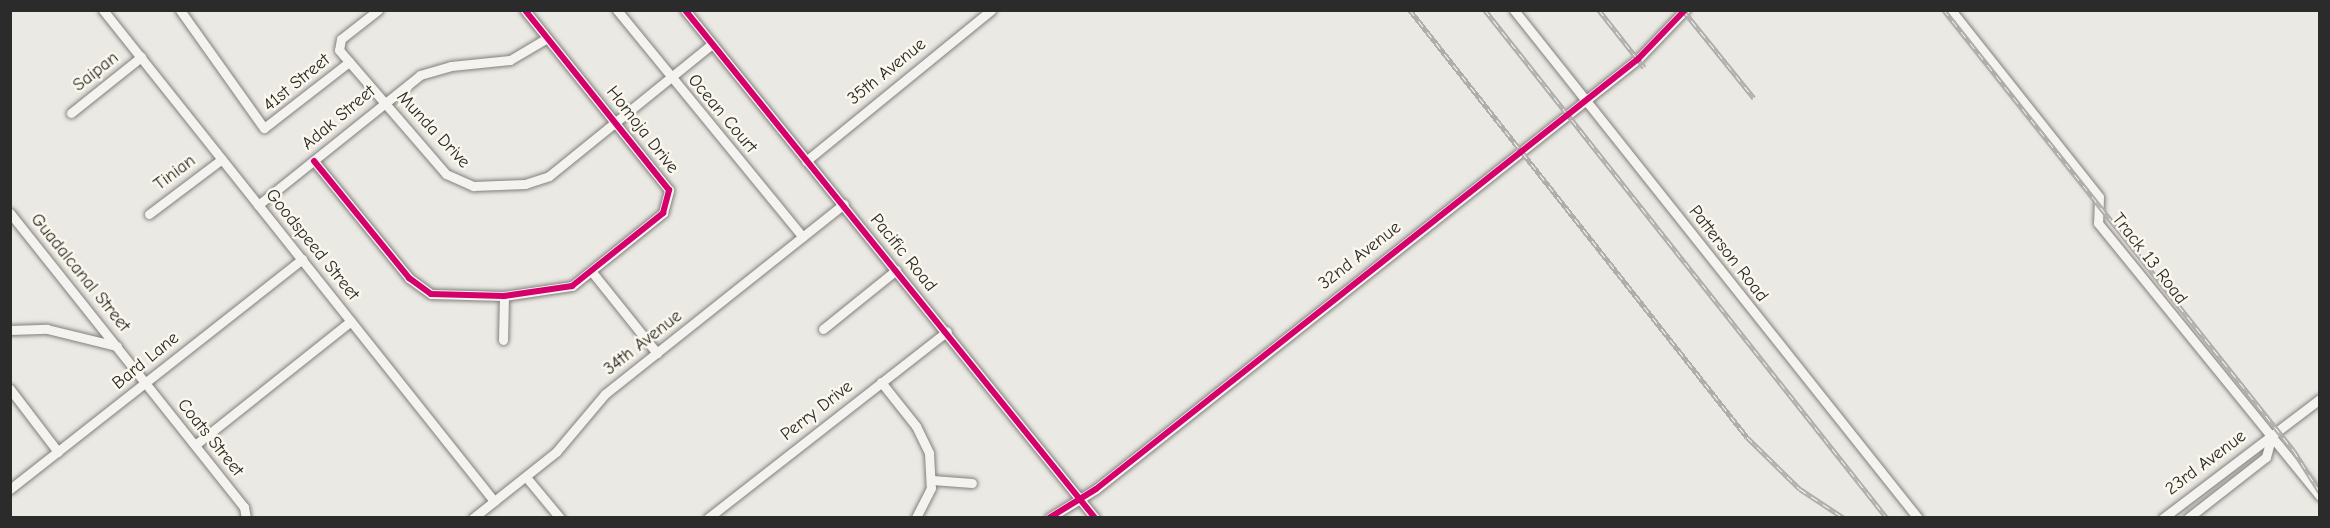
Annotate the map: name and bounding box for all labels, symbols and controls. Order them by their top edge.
street label: 35th Avenue [843,34,931,110]
street label: Saipan [69,47,123,97]
street label: 41st Street [259,50,335,116]
street label: Ocean Court [683,70,761,158]
street label: Adak Street [298,81,380,155]
street label: Homoja Drive [601,82,683,178]
street label: Munda Drive [392,87,474,173]
street label: Tinian [150,150,200,196]
street label: Goodspeed Street [260,185,364,305]
street label: Patterson Road [1684,202,1772,306]
street label: Guadalcanal Street [26,209,134,337]
street label: Track 13 Road [2107,209,2191,309]
street label: Pacific Road [865,210,941,296]
street label: 32nd Avenue [1314,217,1406,295]
street label: 34th Avenue [600,306,686,380]
street label: Bard Lane [108,328,184,394]
street label: Perry Drive [777,376,857,446]
street label: Coats Street [172,395,248,481]
street label: 23rd Avenue [2161,426,2251,500]

